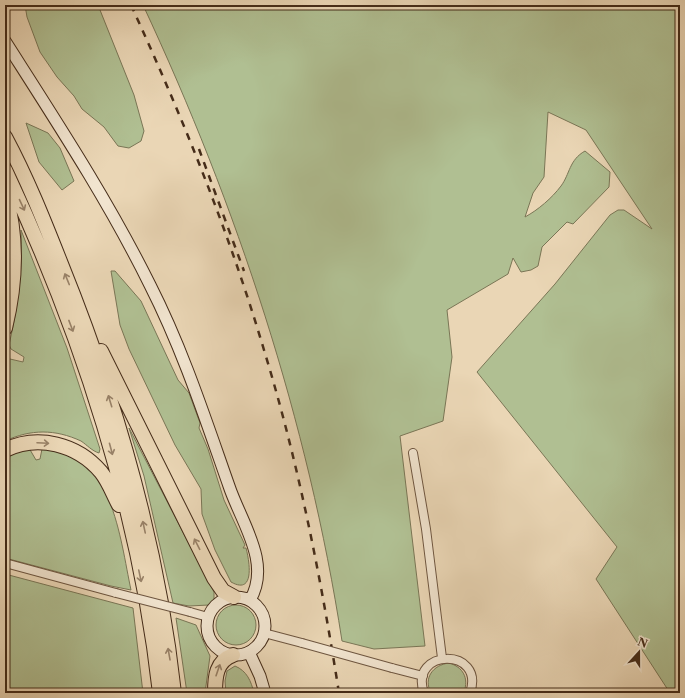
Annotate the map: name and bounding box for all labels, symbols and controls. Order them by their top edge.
one-way arrow [19,199,26,211]
one-way arrow [63,273,71,285]
one-way arrow [67,319,75,331]
one-way arrow [106,395,113,408]
one-way arrow [36,439,49,446]
one-way arrow [108,443,115,456]
one-way arrow [140,521,148,534]
one-way arrow [192,538,200,550]
one-way arrow [137,569,145,582]
north arrow [619,632,659,672]
text: N [636,634,650,651]
one-way arrow [165,648,173,661]
one-way arrow [215,664,222,677]

